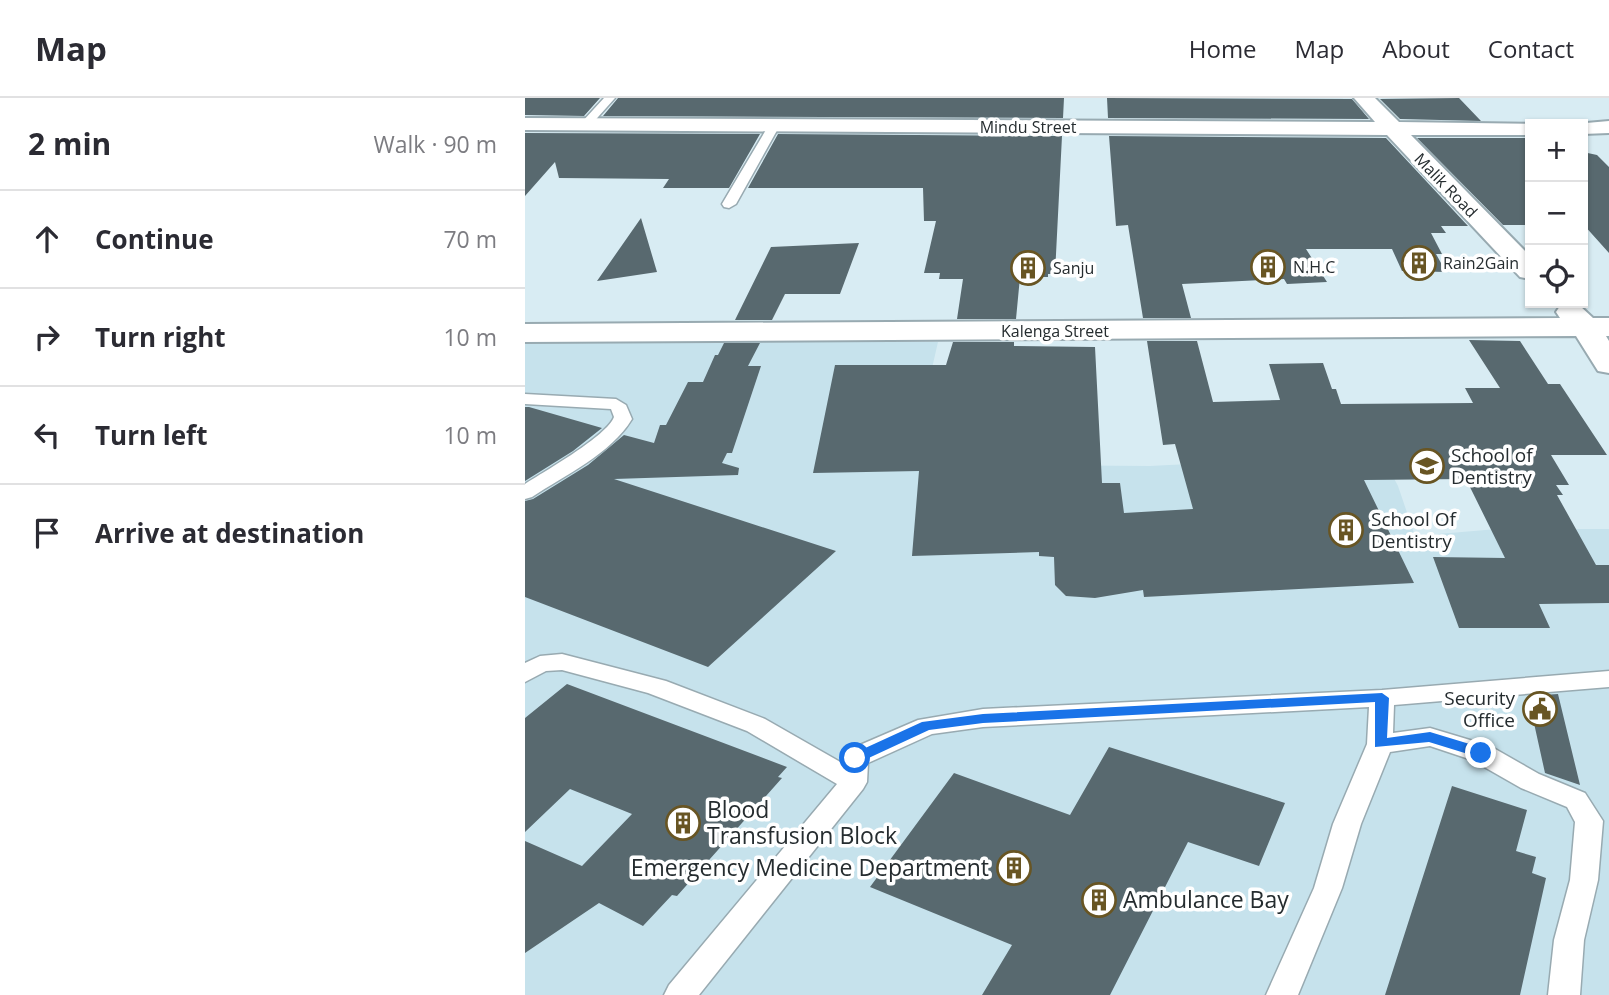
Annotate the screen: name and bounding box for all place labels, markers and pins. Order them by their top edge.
building icon: Rain2Gain [1400,244,1438,282]
building icon: N.H.C [1249,248,1287,286]
building icon: Sanju [1009,249,1047,287]
place label: Rain2Gain [1443,252,1519,274]
place label: N.H.C [1293,256,1335,278]
place label: Sanju [1053,257,1094,279]
place label: School of Dentistry [1451,442,1534,490]
school or university icon: School of Dentistry [1408,447,1446,485]
place label: School Of Dentistry [1371,506,1458,554]
building icon: School Of Dentistry [1327,511,1365,549]
place label: Security Office [1444,685,1515,733]
public building icon: Security Office [1521,690,1559,728]
place label: Blood Transfusion Block [707,793,897,851]
building icon: Blood Transfusion Block [664,804,702,842]
building icon: Emergency Medicine Department [995,849,1033,887]
place label: Emergency Medicine Department [631,851,989,883]
building icon: Ambulance Bay [1080,881,1118,919]
place label: Ambulance Bay [1123,883,1289,915]

